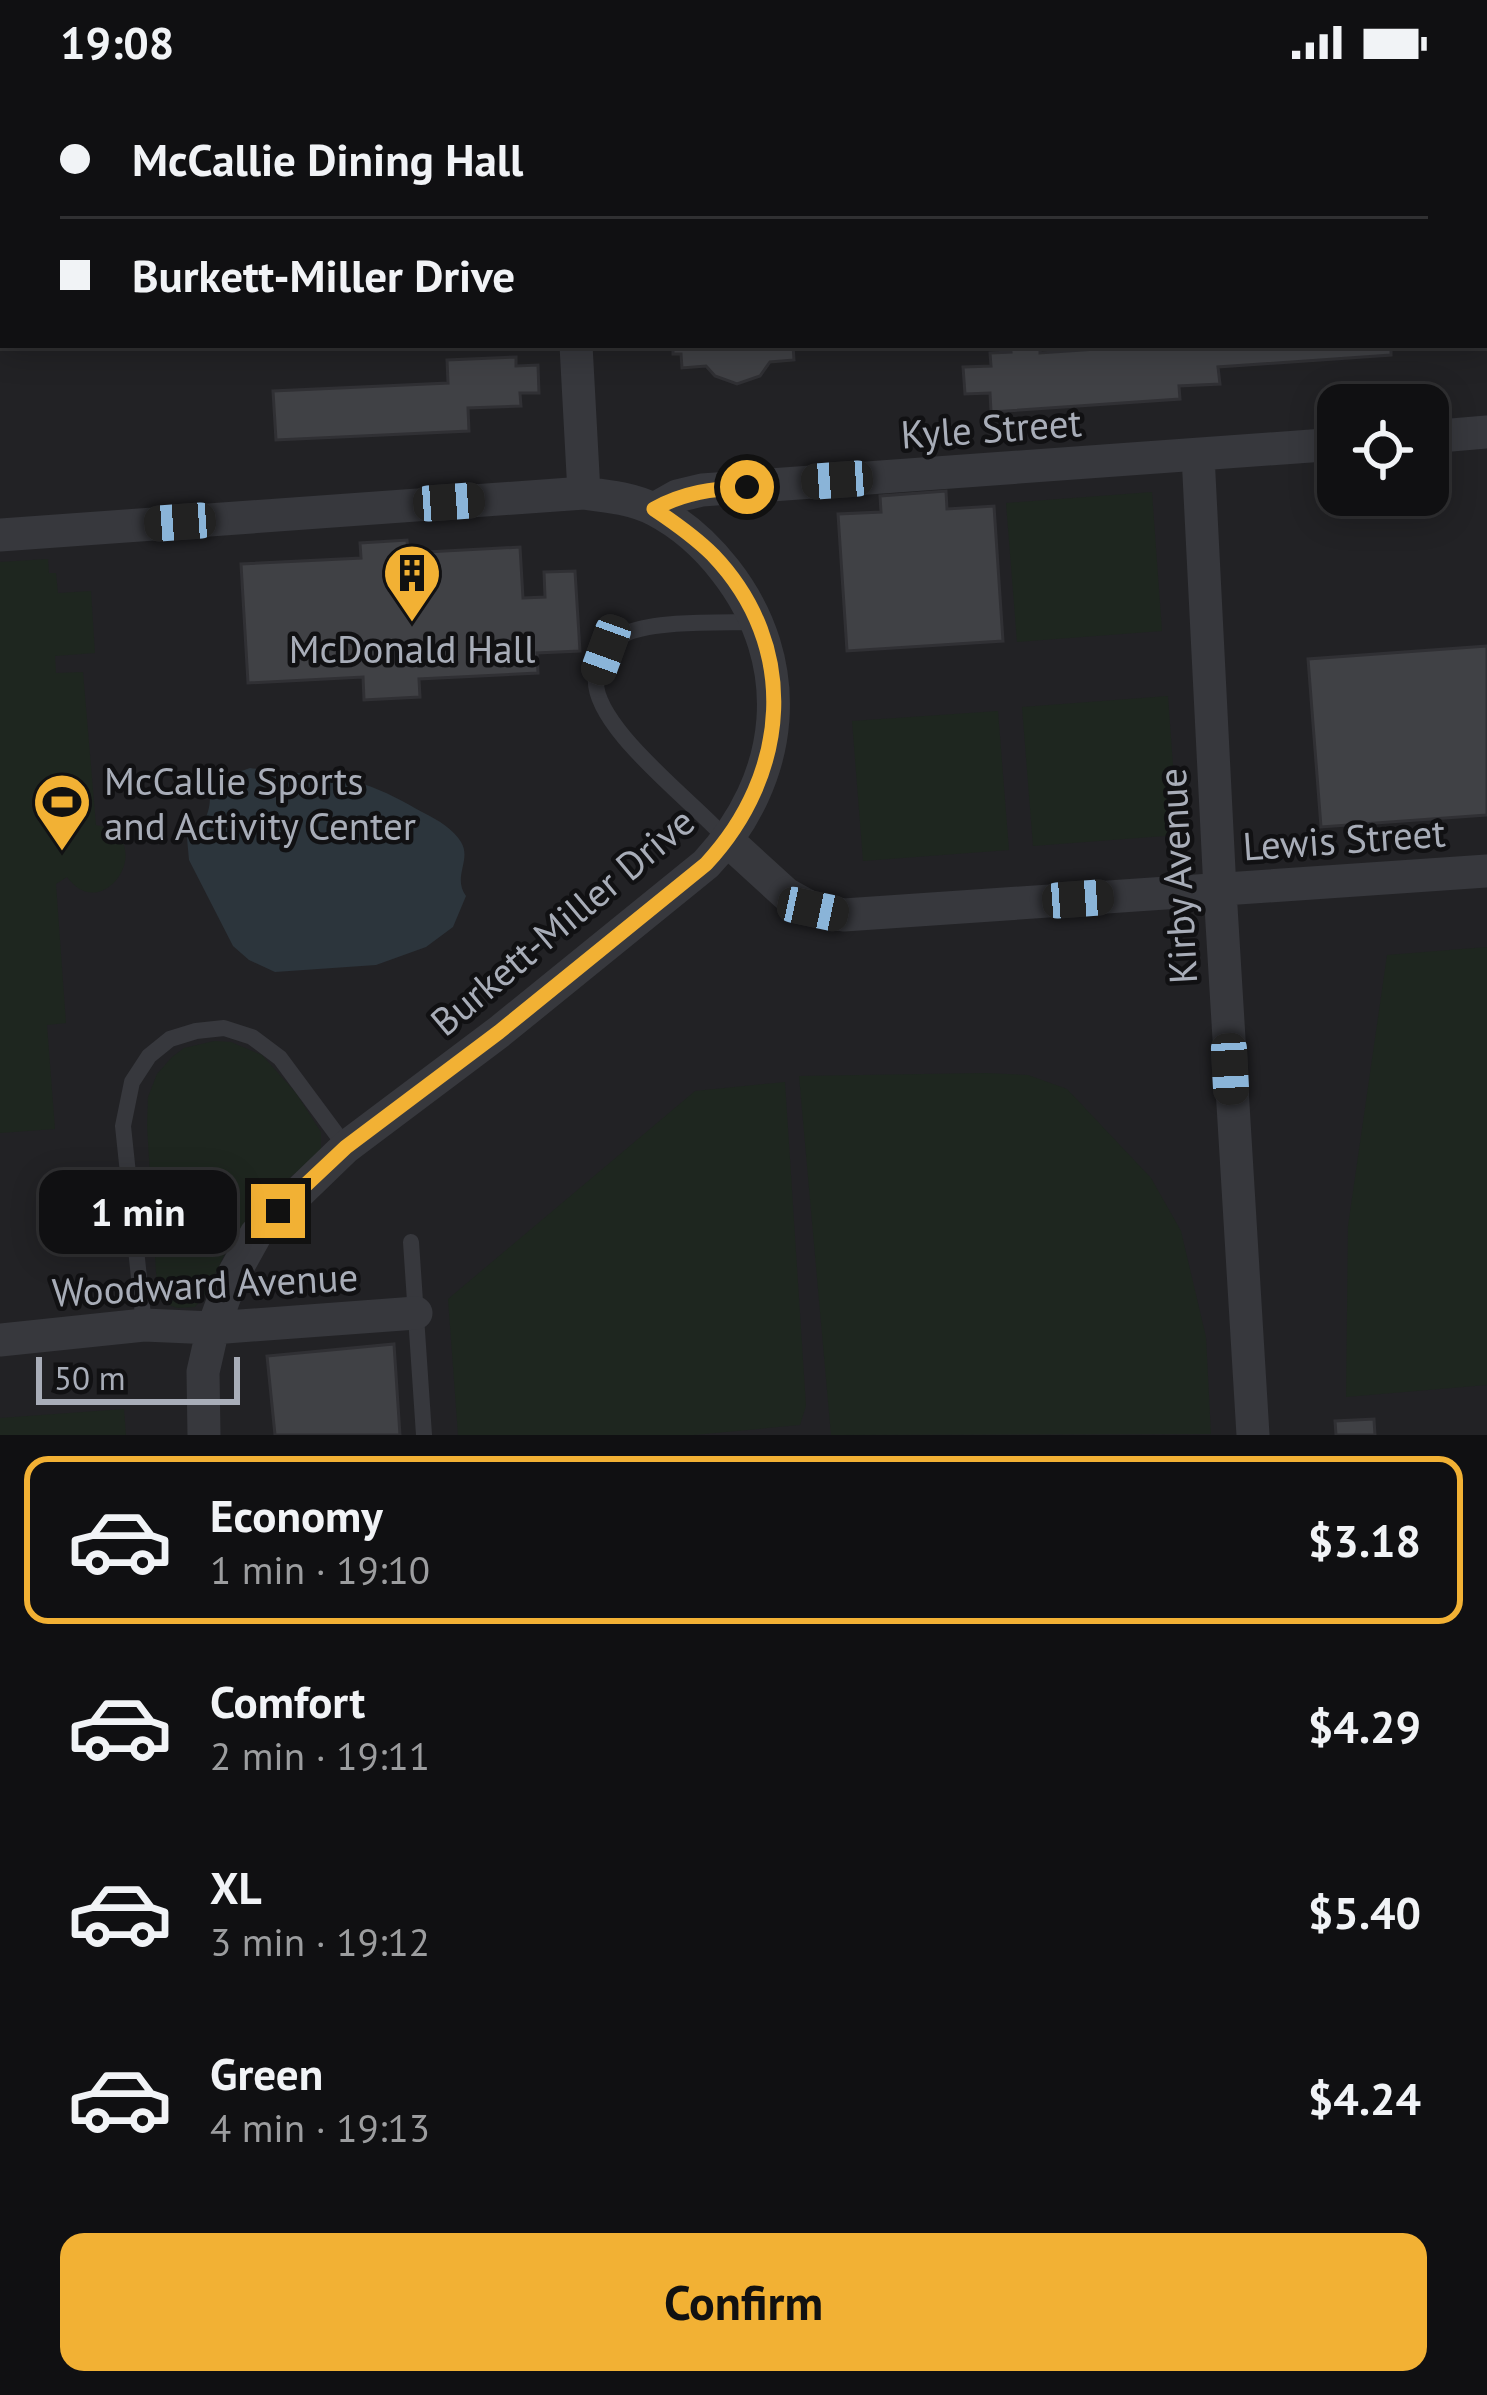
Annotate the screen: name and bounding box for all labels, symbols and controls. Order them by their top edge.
text: 19:08 [60,13,174,71]
text: McCallie Dining Hall [132,130,523,188]
text: Burkett-Miller Drive [132,246,515,304]
map controls [1317,384,1449,516]
button: locate [1317,384,1449,516]
street label: Kyle Street [899,396,1083,460]
route start [720,460,774,514]
car [800,460,874,500]
car [412,482,486,522]
car [143,502,217,542]
building icon: McDonald Hall [381,542,443,624]
car [577,610,635,690]
place label: McDonald Hall [289,623,536,674]
place label: McCallie Sports and Activity Center [104,755,416,851]
street label: Kirby Avenue [1146,767,1208,985]
sports icon: McCallie Sports and Activity Center [31,771,93,853]
street label: Burkett-Miller Drive [419,796,705,1046]
street label: Lewis Street [1241,806,1447,872]
car [1041,879,1115,919]
car [774,884,852,934]
car [1210,1032,1250,1106]
callout: 1 min [38,1169,236,1253]
route end [251,1184,305,1238]
text: 1 min [90,1186,186,1237]
street label: Woodward Avenue [51,1251,359,1317]
scale bar [36,1351,240,1404]
text: 50 m [54,1356,126,1399]
icon: car [66,1486,174,1594]
text: Economy [210,1486,383,1544]
text: $3.18 [1308,1511,1421,1569]
text: 1 min · 19:10 [210,1544,430,1595]
icon: car [66,1672,174,1780]
text: Comfort [210,1672,365,1730]
text: $4.29 [1308,1697,1421,1755]
text: 2 min · 19:11 [210,1730,430,1781]
icon: car [66,1858,174,1966]
text: XL [210,1858,262,1916]
text: $5.40 [1308,1883,1421,1941]
text: 3 min · 19:12 [210,1916,430,1967]
icon: car [66,2044,174,2152]
text: Green [210,2044,323,2102]
text: $4.24 [1308,2069,1421,2127]
text: 4 min · 19:13 [210,2102,430,2153]
button: Confirm [60,2233,1427,2371]

